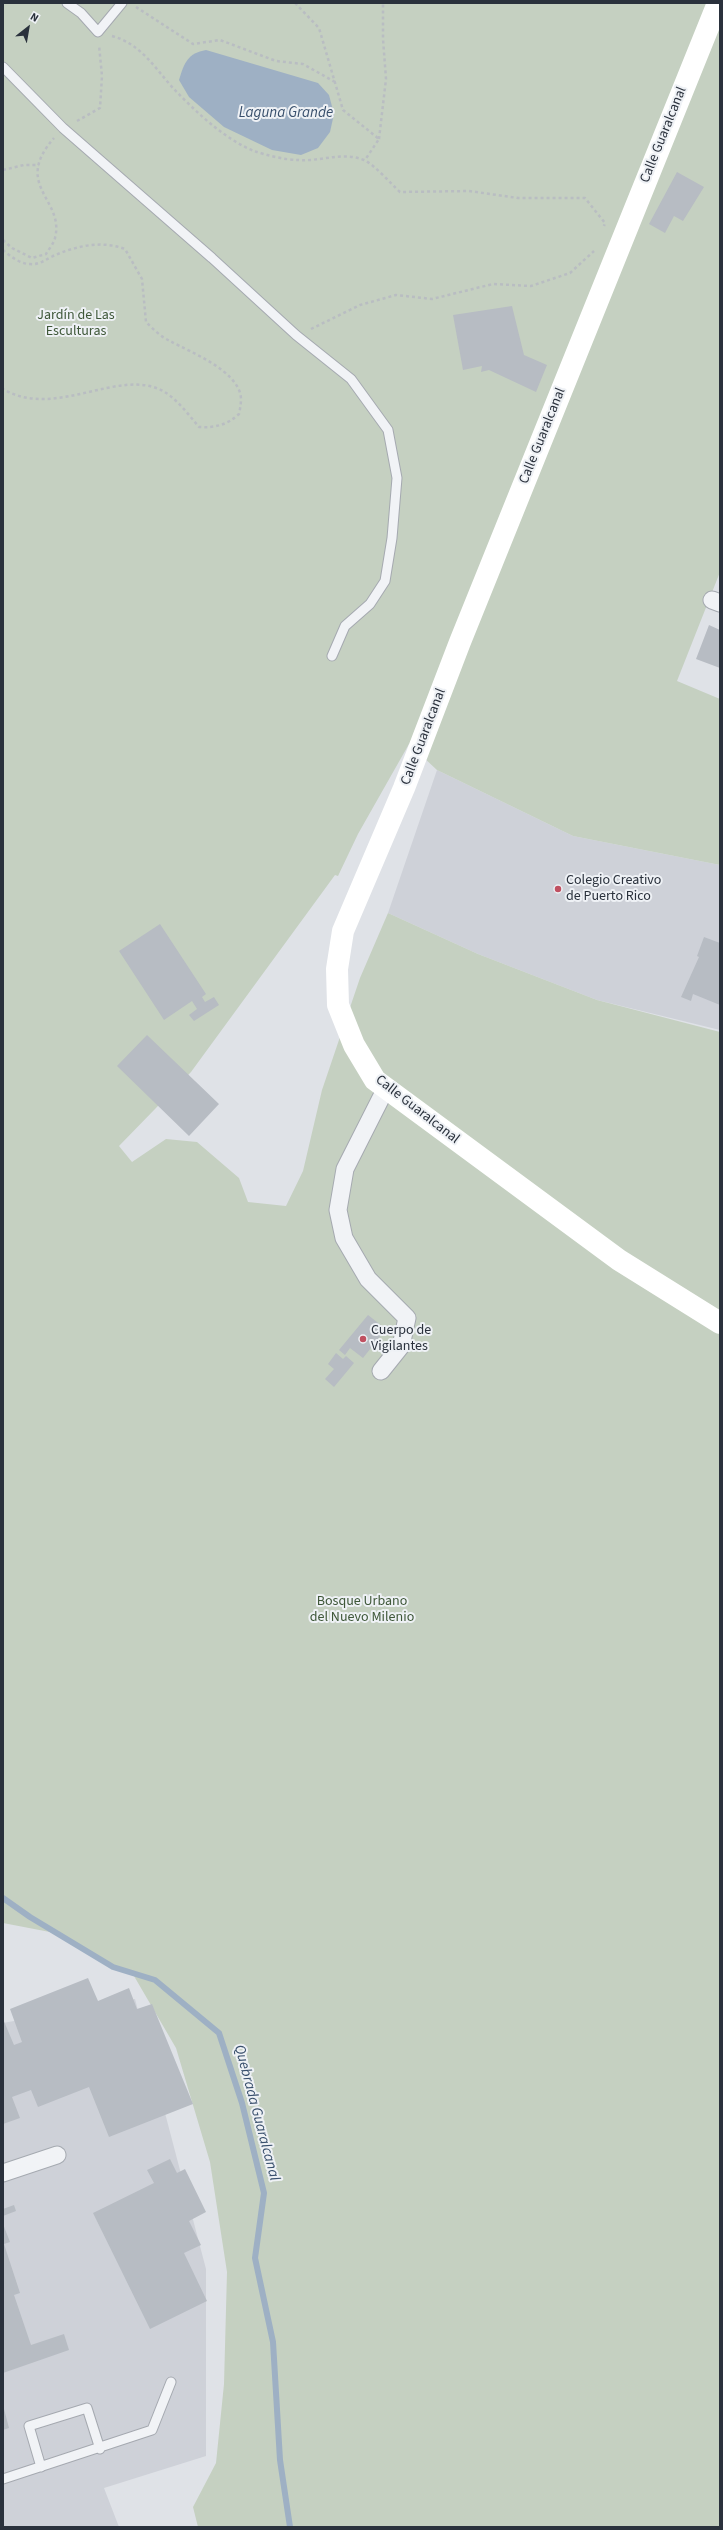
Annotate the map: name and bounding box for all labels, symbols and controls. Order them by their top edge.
north arrow [8,8,48,48]
text: N [27,9,41,26]
street label: Calle Guaralcanal [637,85,691,185]
water label: Laguna Grande [239,105,333,123]
park label: Jardín de Las Esculturas [37,308,115,340]
street label: Calle Guaralcanal [516,386,570,486]
street label: Calle Guaralcanal [398,686,450,788]
place label: Colegio Creativo de Puerto Rico [566,873,661,906]
marker: Colegio Creativo de Puerto Rico [553,884,563,894]
street label: Calle Guaralcanal [372,1072,462,1148]
place label: Cuerpo de Vigilantes [371,1323,431,1356]
marker: Cuerpo de Vigilantes [358,1334,368,1344]
park label: Bosque Urbano del Nuevo Milenio [310,1594,414,1626]
water label: Quebrada Guaralcanal [229,2043,283,2183]

